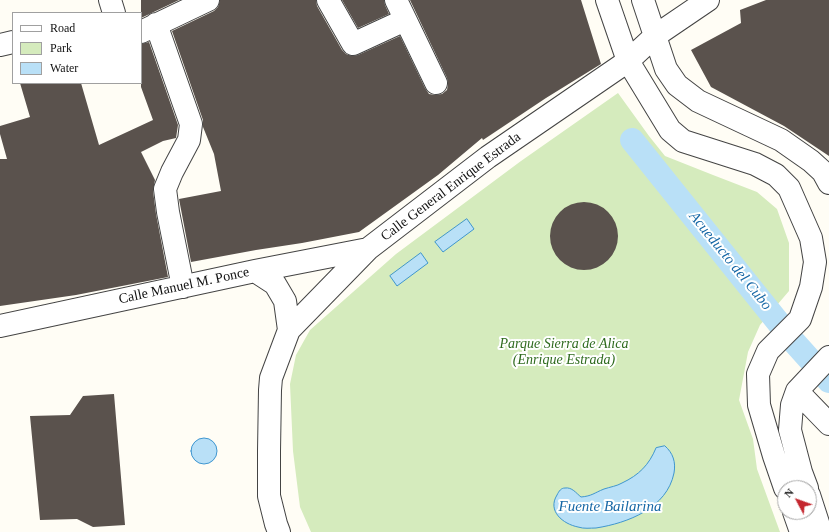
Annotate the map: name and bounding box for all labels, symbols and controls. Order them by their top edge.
legend [12,12,142,84]
text: Road [50,21,75,35]
text: Park [50,41,72,55]
text: Water [50,61,78,75]
street label: Calle General Enrique Estrada [378,129,524,245]
water label: Acueducto del Cubo [685,208,775,314]
street label: Calle Manuel M. Ponce [117,264,251,308]
park label: Parque Sierra de Alica (Enrique Estrada) [500,336,628,368]
north arrow [777,480,817,520]
text: N [782,486,796,500]
water label: Fuente Bailarina [559,498,661,516]

